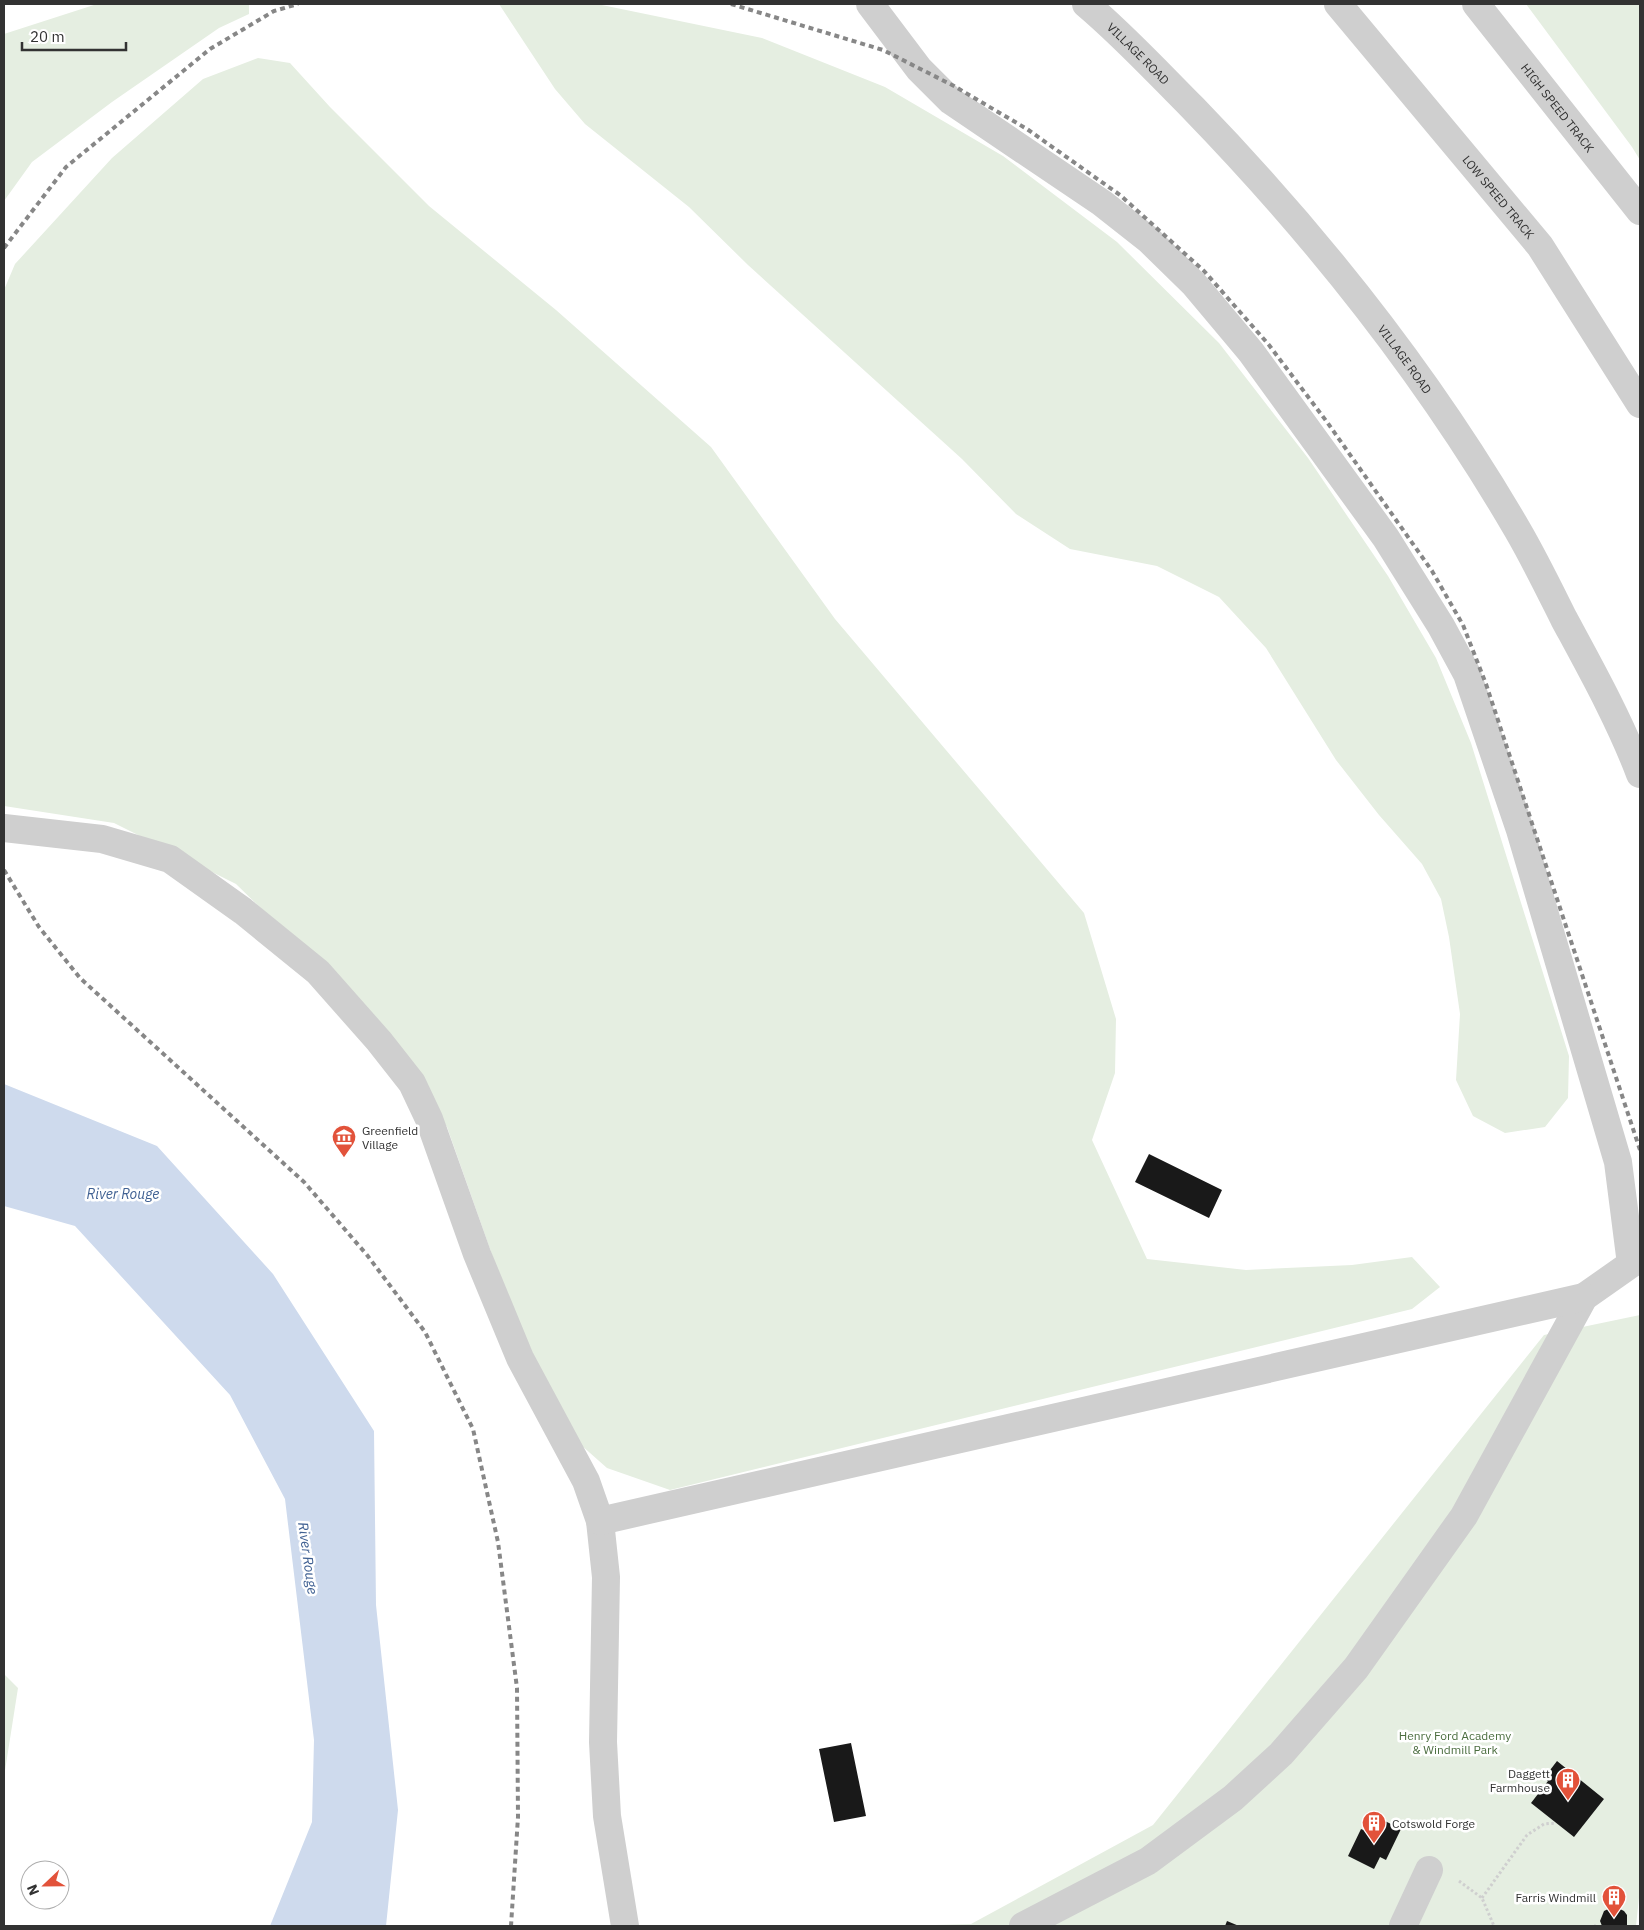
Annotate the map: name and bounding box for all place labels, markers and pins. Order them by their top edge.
place label: Greenfield Village [362,1123,418,1152]
museum icon: Greenfield Village [331,1124,357,1158]
place label: Daggett Farmhouse [1490,1766,1550,1795]
building icon: Daggett Farmhouse [1555,1767,1581,1801]
building icon: Cotswold Forge [1361,1810,1387,1844]
place label: Cotswold Forge [1392,1816,1476,1831]
building icon: Farris Windmill [1601,1884,1627,1918]
place label: Farris Windmill [1515,1890,1596,1905]

